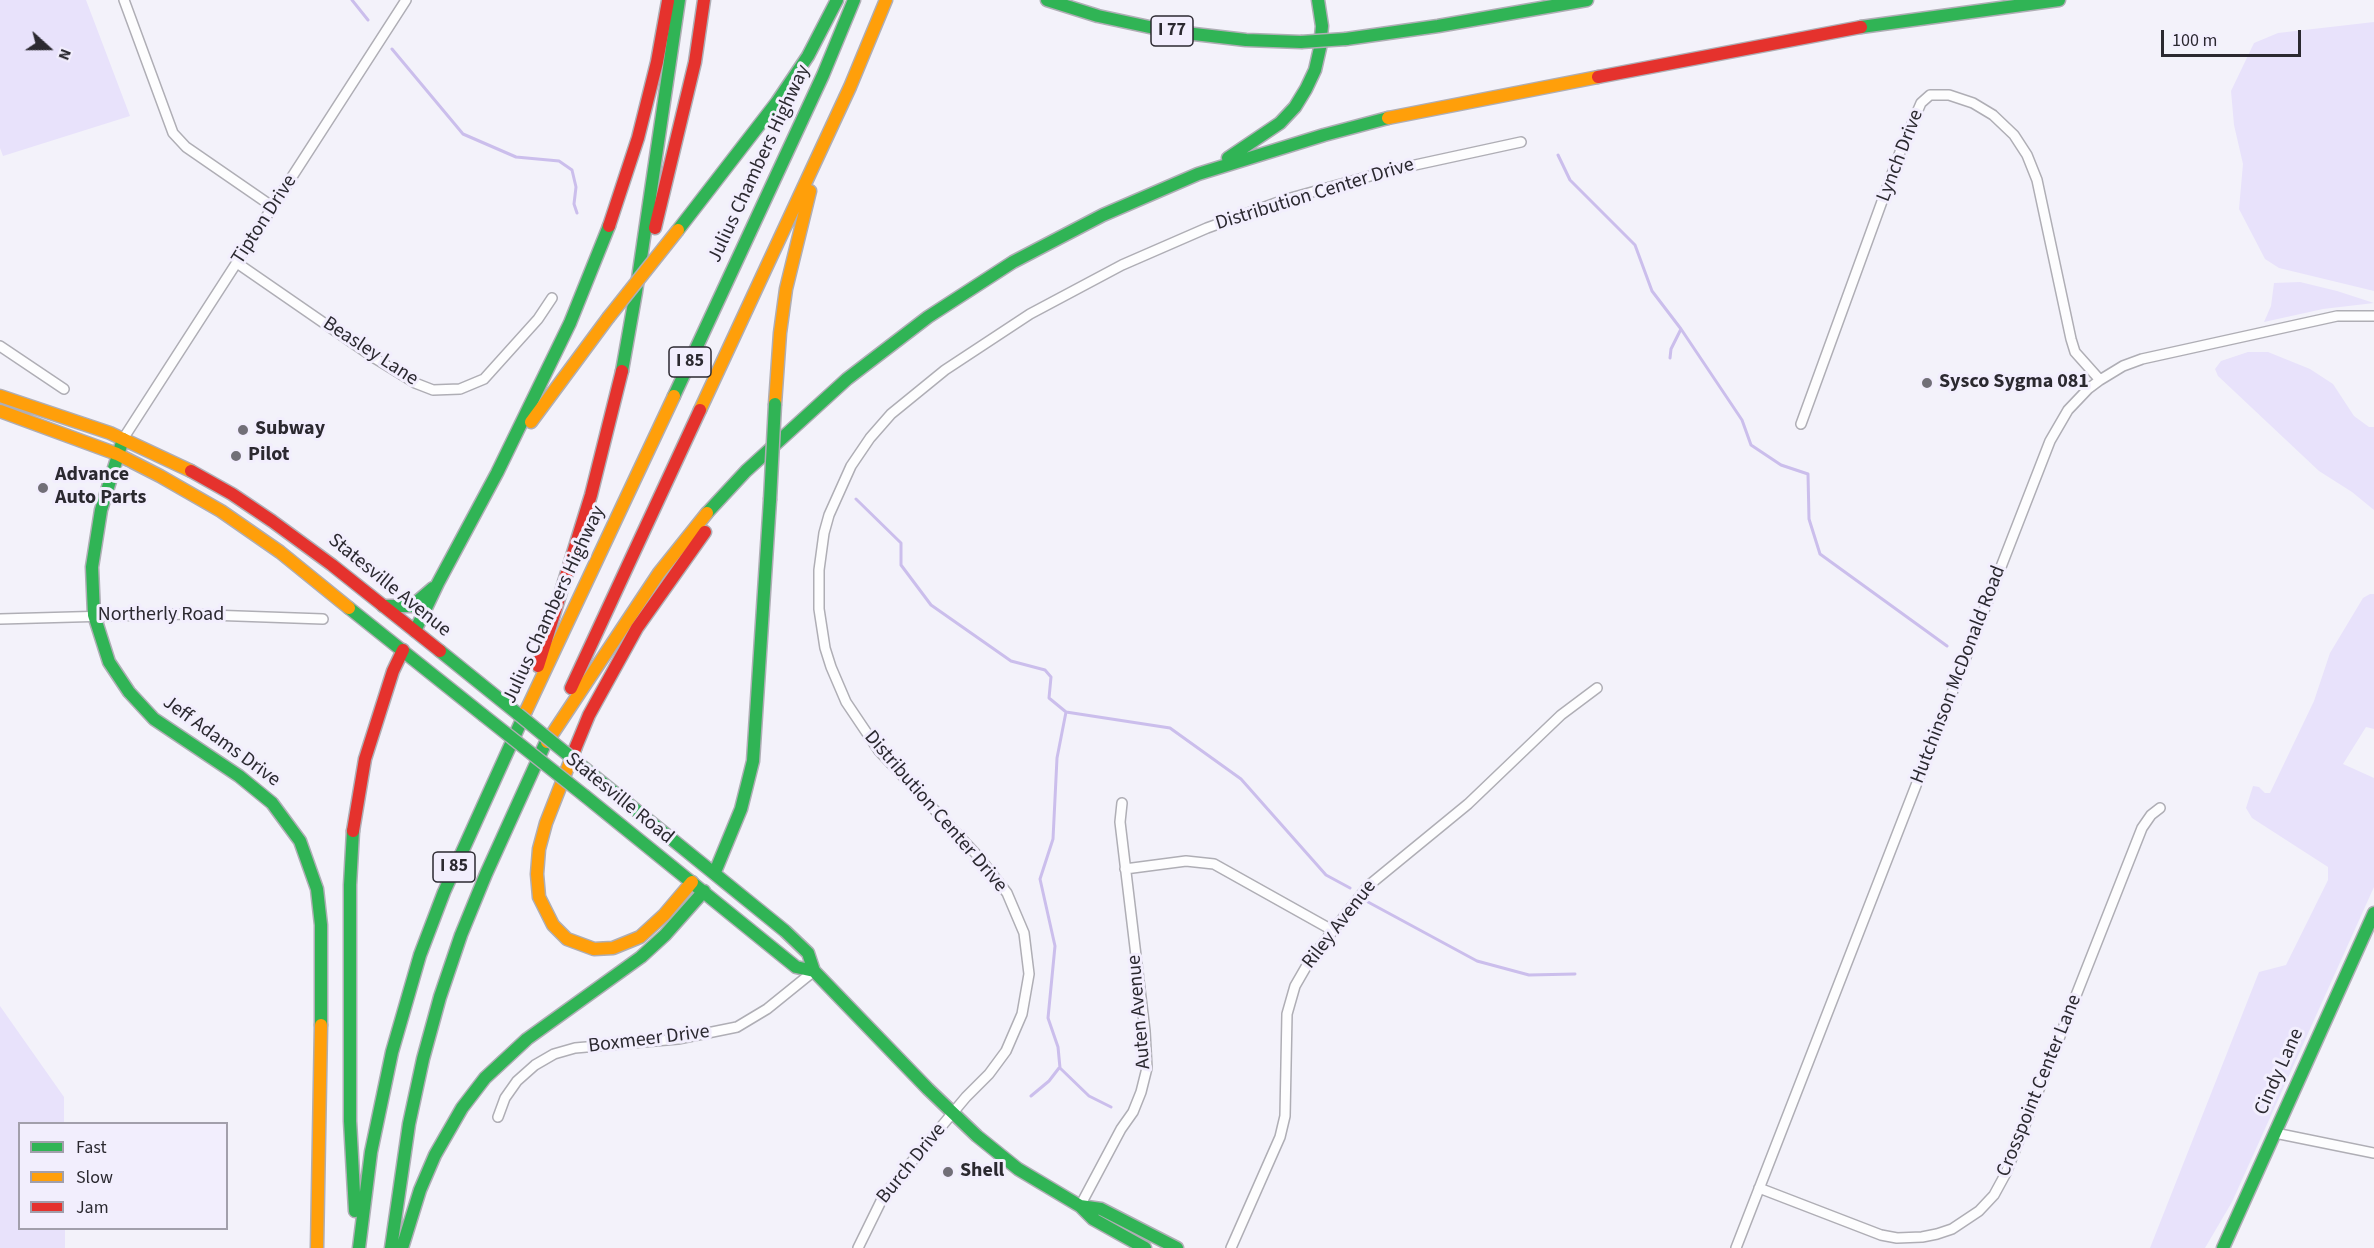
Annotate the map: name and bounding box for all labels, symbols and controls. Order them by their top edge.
road number: I 77 [1151,16,1193,46]
north arrow [18,18,78,78]
scale bar [2164,18,2304,56]
text: 100 m [2172,28,2217,53]
text: N [53,46,77,63]
street label: Julius Chambers Highway [704,61,816,267]
street label: Lynch Drive [1872,107,1930,205]
street label: Distribution Center Drive [1213,153,1417,237]
street label: Tipton Drive [227,171,303,269]
street label: Beasley Lane [318,312,422,392]
road number: I 85 [669,347,711,377]
place label: Sysco Sygma 081 [1939,371,2089,395]
marker: Sysco Sygma 081 [1920,376,1934,390]
place label: Subway [255,418,325,442]
marker: Subway [236,423,250,437]
place label: Pilot [248,444,289,468]
marker: Pilot [229,449,243,463]
place label: Advance Auto Parts [55,464,146,511]
marker: Advance Auto Parts [36,481,50,495]
street label: Julius Chambers Highway [499,502,611,708]
street label: Statesville Avenue [323,529,455,643]
street label: Hutchinson McDonald Road [1906,563,2012,787]
street label: Northerly Road [98,604,224,628]
street label: Jeff Adams Drive [158,691,284,793]
street label: Distribution Center Drive [858,726,1012,898]
street label: Statesville Road [560,748,678,850]
road number: I 85 [433,852,475,882]
street label: Riley Avenue [1298,876,1382,974]
street label: Auten Avenue [1123,954,1157,1070]
street label: Crosspoint Center Lane [1992,991,2088,1181]
street label: Boxmeer Drive [587,1021,711,1059]
street label: Cindy Lane [2250,1025,2310,1119]
street label: Burch Drive [872,1119,952,1209]
legend [18,1122,228,1230]
text: Fast [76,1135,107,1160]
place label: Shell [960,1160,1004,1184]
text: Slow [76,1165,113,1190]
marker: Shell [941,1165,955,1179]
text: Jam [76,1195,109,1220]

